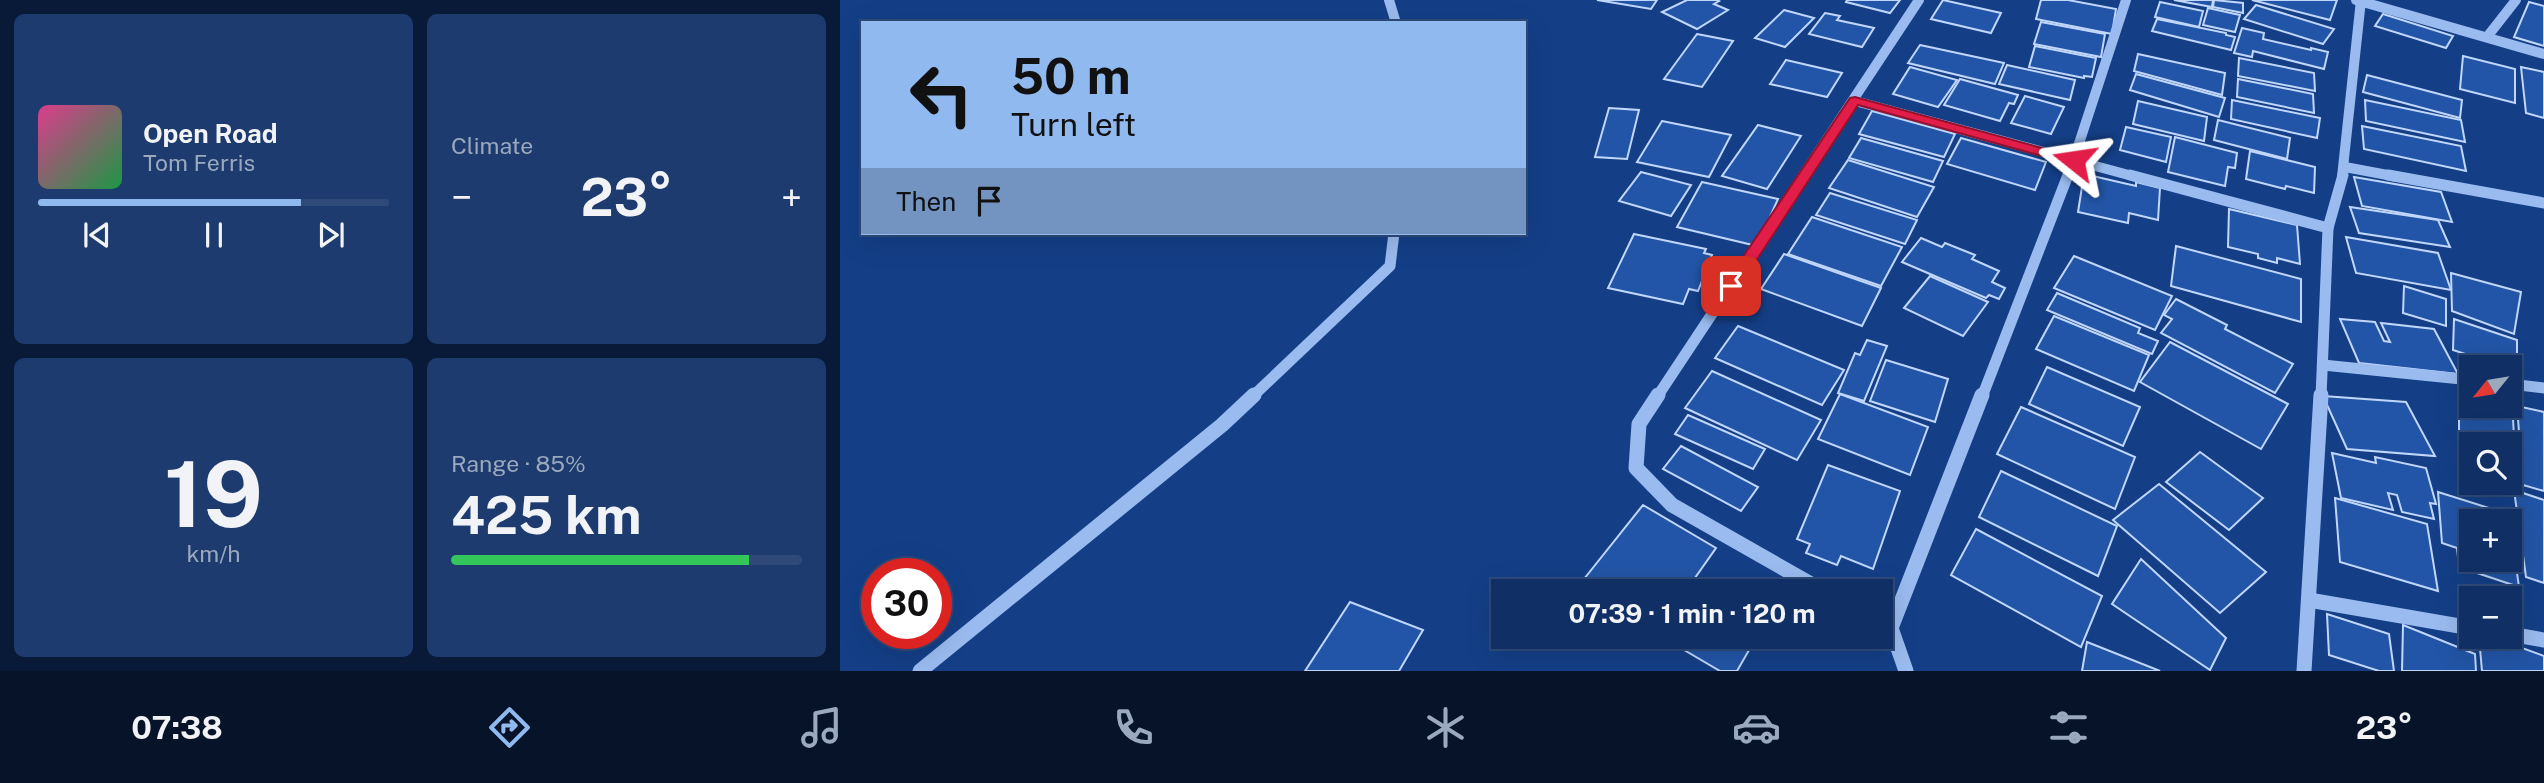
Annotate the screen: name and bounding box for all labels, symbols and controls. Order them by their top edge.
text: 50 m [1011,47,1131,105]
icon: left [896,49,987,140]
text: Turn left [1011,106,1136,143]
text: Open Road [143,118,278,149]
position arrow [2037,123,2111,197]
text: Climate [451,132,533,159]
text: Tom Ferris [143,149,255,176]
text: 23° [580,167,673,228]
text: − [451,175,472,220]
text: + [781,175,802,220]
icon: arrive [970,182,1008,220]
text: Then [896,186,956,217]
icon: previous [78,216,116,254]
icon: pause [195,216,233,254]
icon: next [312,216,350,254]
pin [1701,256,1761,316]
icon: arrive [1712,267,1750,305]
north arrow [2459,355,2522,418]
map controls [2459,355,2522,649]
button: search [2459,432,2522,495]
text: 19 [164,441,263,547]
text: Range · 85% [451,450,586,477]
text: 425 km [451,485,642,546]
button: + [2459,509,2522,572]
text: km/h [186,540,241,567]
speed limit sign: 30 [861,558,952,649]
button: − [2459,586,2522,649]
text: 07:39 · 1 min · 120 m [1569,598,1815,629]
icon: directions [485,703,534,752]
icon: music [797,703,846,752]
icon: phone [1109,703,1158,752]
icon: climate [1421,703,1470,752]
icon: car [1732,703,1781,752]
icon: filters [2044,703,2093,752]
text: 07:38 [131,709,223,746]
text: 23° [2356,709,2413,746]

